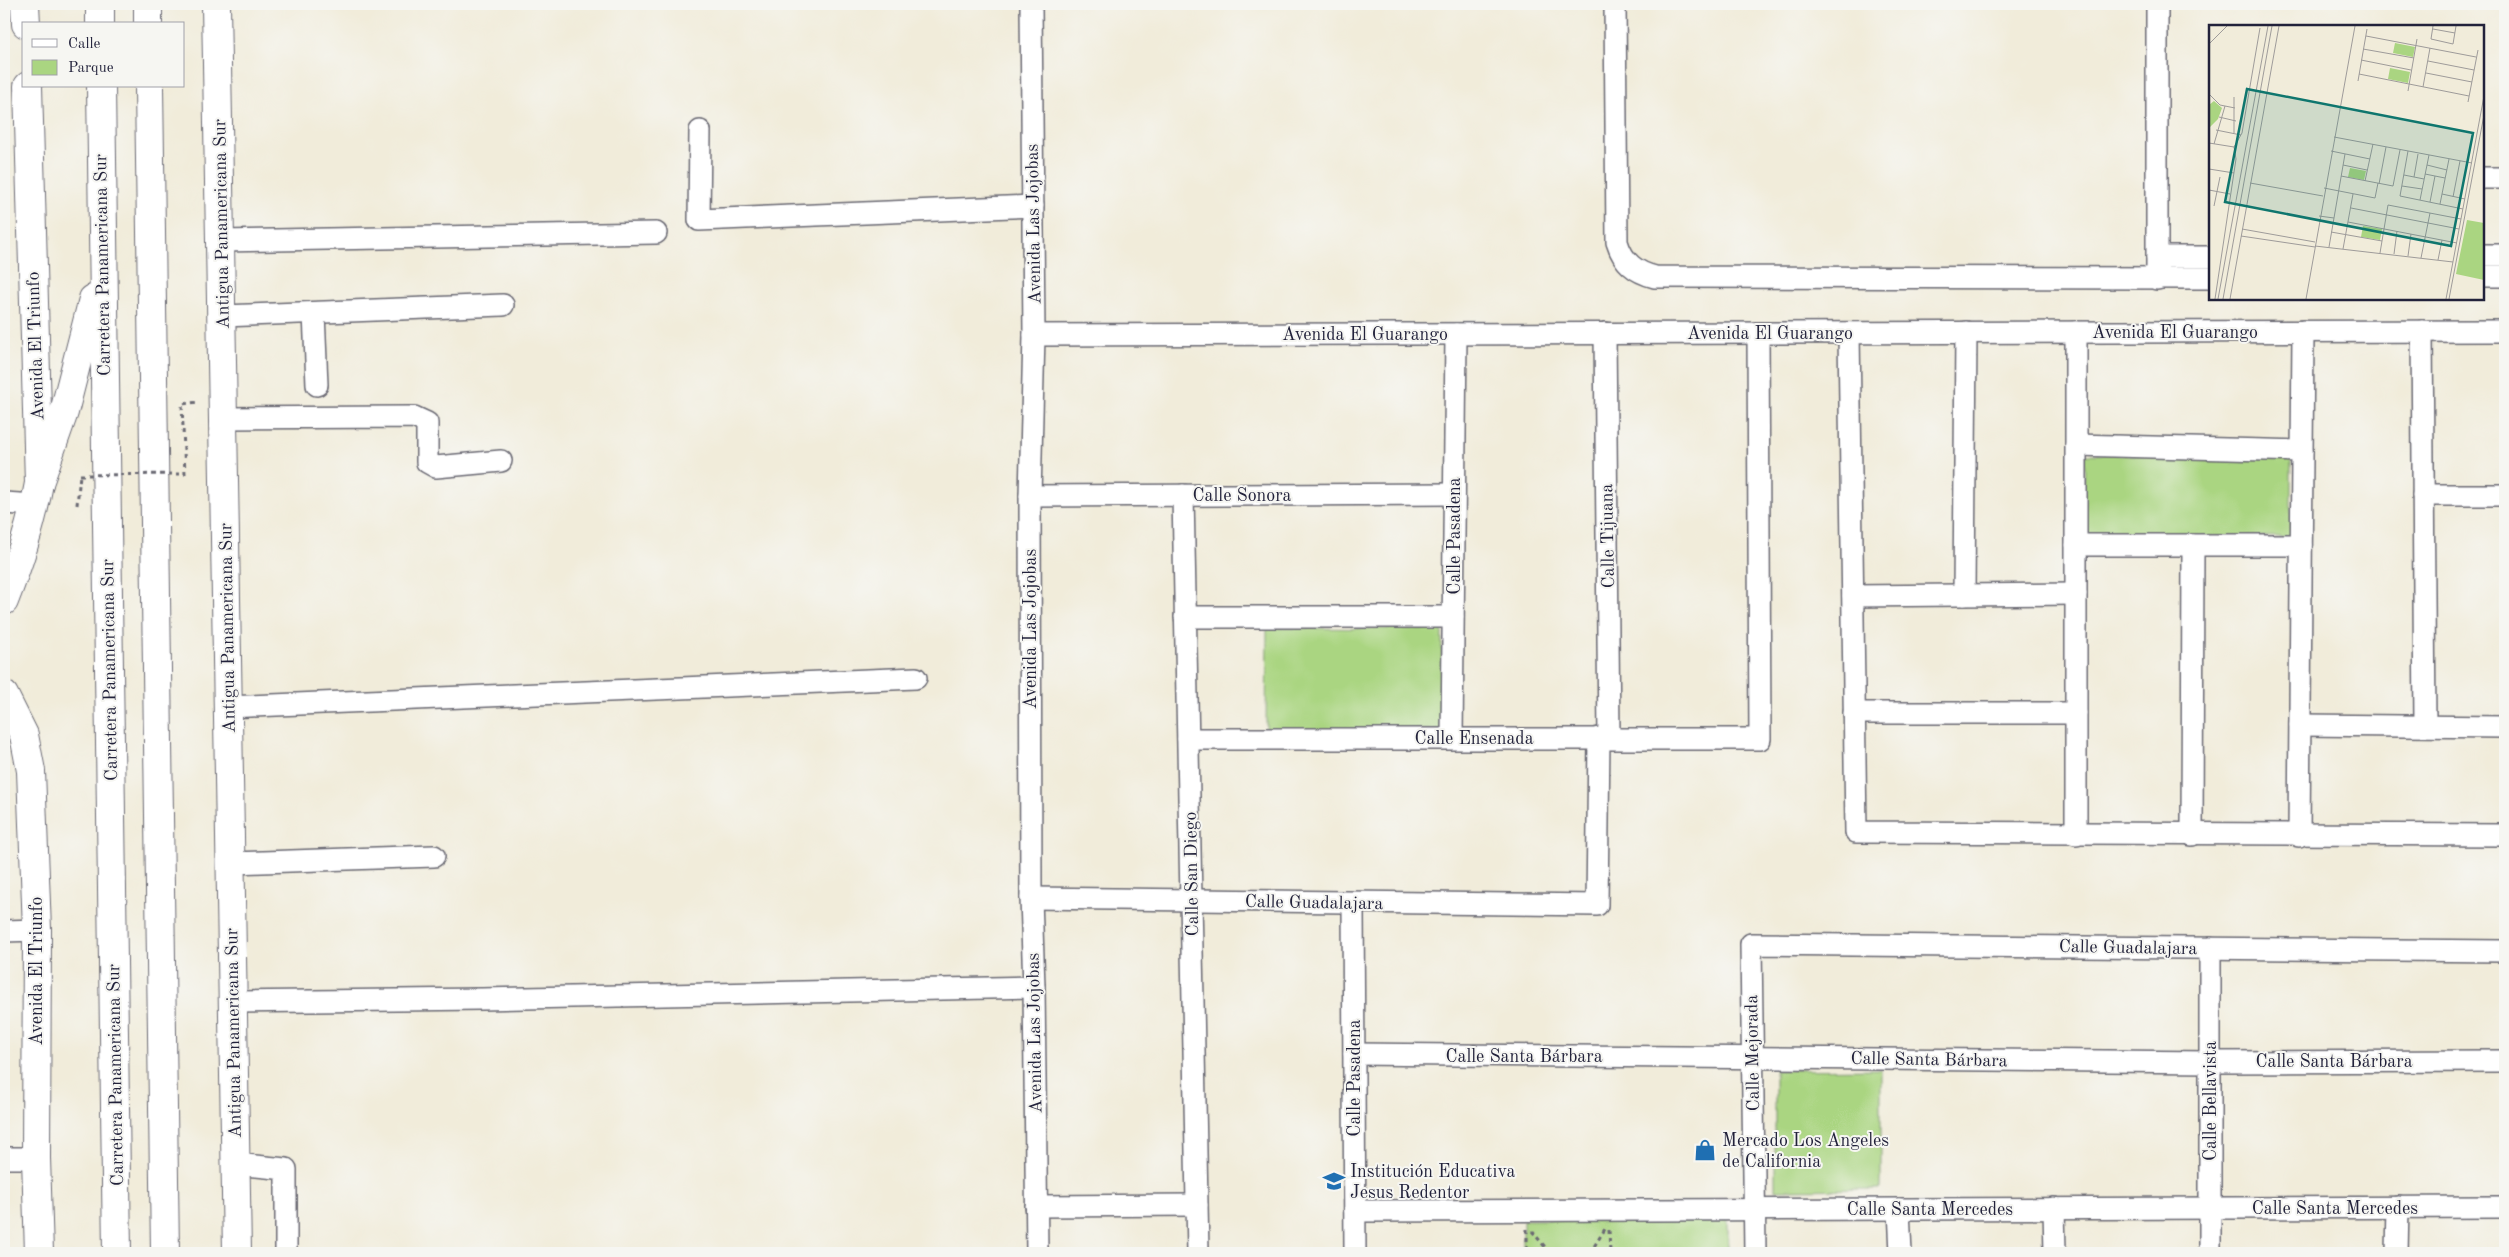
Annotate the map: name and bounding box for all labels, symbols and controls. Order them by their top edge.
legend [22,22,185,88]
inset map [2209,25,2484,300]
text: Calle [68,37,101,52]
text: Parque [68,61,114,76]
street label: Antigua Panamericana Sur [211,118,233,329]
street label: Avenida Las Jojobas [1024,143,1044,304]
street label: Carretera Panamericana Sur [92,153,114,376]
street label: Avenida El Triunfo [24,271,48,421]
street label: Avenida El Guarango [2092,324,2258,342]
street label: Avenida El Guarango [1687,325,1853,343]
street label: Avenida El Guarango [1282,326,1448,344]
street label: Calle Pasadena [1446,477,1464,595]
street label: Calle Tijuana [1598,483,1618,588]
street label: Calle Sonora [1193,487,1292,505]
street label: Antigua Panamericana Sur [217,522,239,733]
street label: Avenida Las Jojobas [1022,549,1040,709]
street label: Carretera Panamericana Sur [99,558,121,781]
street label: Calle Ensenada [1414,730,1534,748]
street label: Calle San Diego [1182,811,1202,936]
street label: Calle Guadalajara [1245,893,1383,913]
street label: Avenida El Triunfo [28,896,46,1046]
street label: Antigua Panamericana Sur [223,927,245,1138]
street label: Calle Guadalajara [2059,938,2197,958]
street label: Avenida Las Jojobas [1025,952,1045,1113]
street label: Carretera Panamericana Sur [105,963,127,1186]
street label: Calle Mejorada [1743,994,1763,1111]
street label: Calle Pasadena [1346,1019,1364,1137]
street label: Calle Bellavista [2202,1041,2220,1161]
street label: Calle Santa Bárbara [1445,1048,1603,1066]
street label: Calle Santa Bárbara [1850,1050,2008,1070]
street label: Calle Santa Bárbara [2255,1053,2413,1071]
place label: Mercado Los Angeles de California [1722,1132,1889,1171]
shop icon: Mercado Los Angeles de California [1692,1137,1718,1163]
place label: Institución Educativa Jesus Redentor [1350,1163,1515,1202]
school or university icon: Institución Educativa Jesus Redentor [1321,1168,1347,1194]
street label: Calle Santa Mercedes [2252,1200,2418,1218]
street label: Calle Santa Mercedes [1847,1201,2013,1219]

